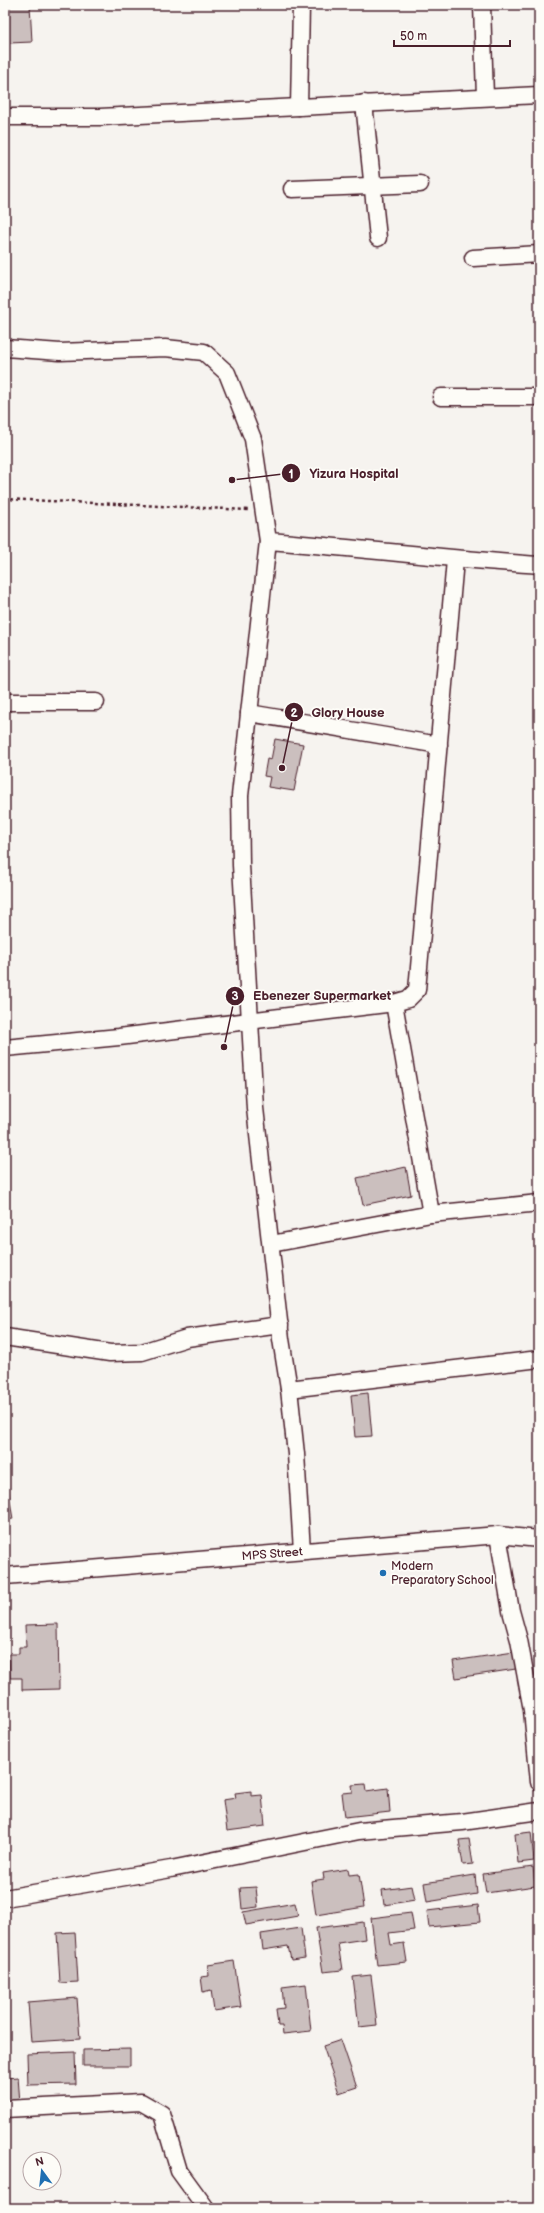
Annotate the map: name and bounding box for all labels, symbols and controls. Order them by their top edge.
scale bar [394,22,510,48]
text: 50 m [400,29,427,44]
callout: Yizura Hospital [281,461,406,486]
text: Yizura Hospital [310,466,398,482]
text: 1 [288,467,294,482]
callout: Glory House [284,700,393,725]
text: Glory House [312,705,385,721]
text: 2 [290,706,298,721]
callout: Ebenezer Supermarket [225,983,399,1008]
text: Ebenezer Supermarket [253,988,392,1004]
text: 3 [231,989,239,1004]
street label: MPS Street [241,1544,303,1564]
place label: Modern Preparatory School [391,1559,494,1588]
marker: Modern Preparatory School [378,1568,388,1578]
north arrow [22,2151,62,2191]
text: N [34,2154,45,2169]

